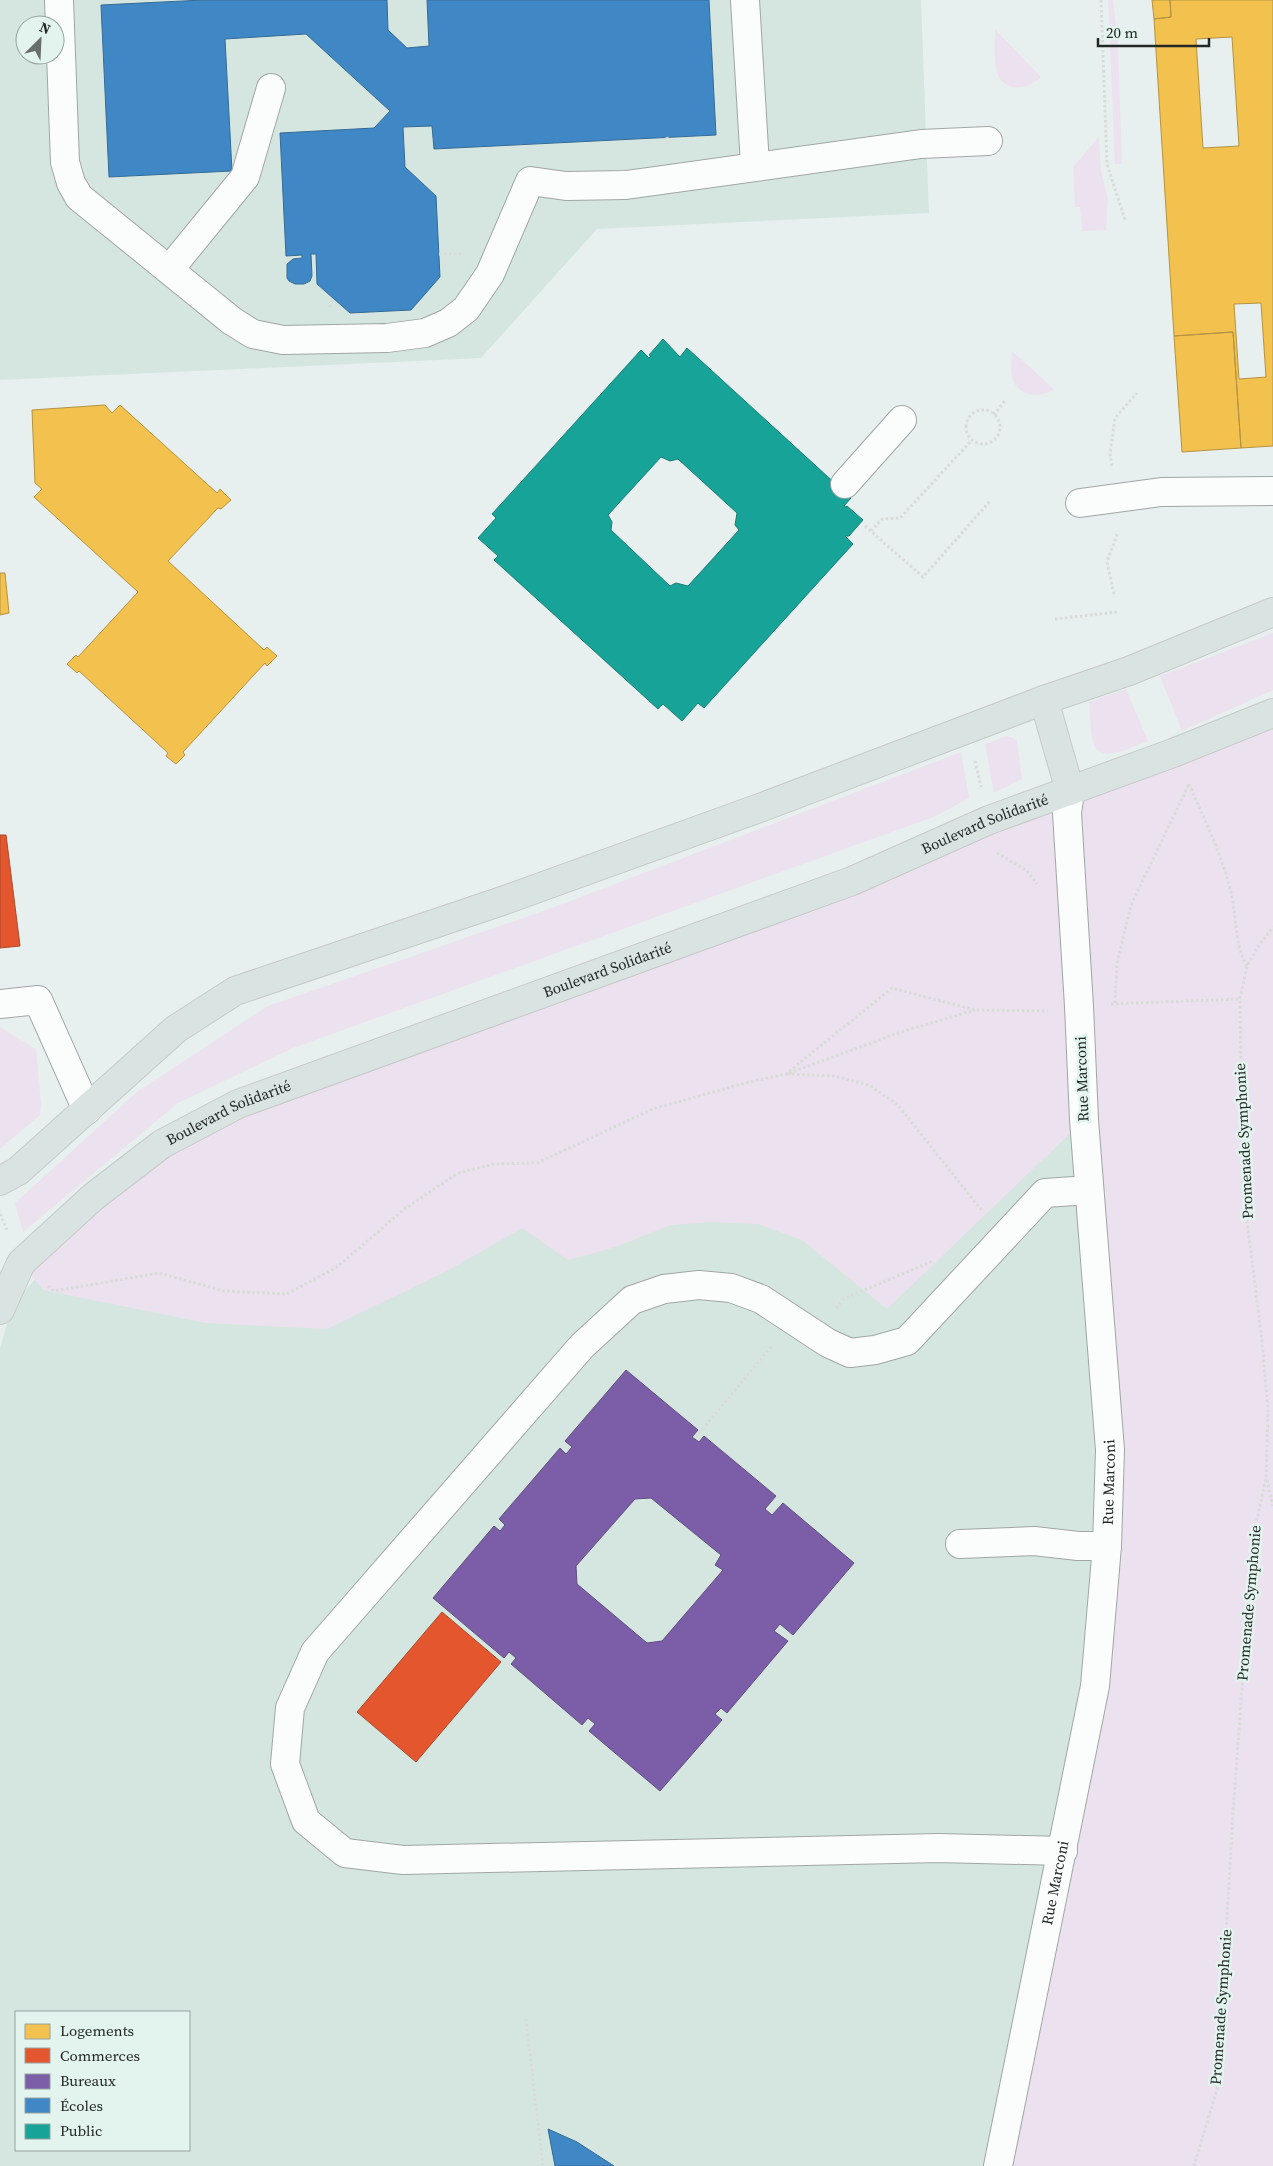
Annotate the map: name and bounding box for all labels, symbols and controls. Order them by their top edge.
north arrow [15,15,65,65]
scale bar [1098,15,1209,47]
text: N [37,17,54,39]
text: 20 m [1106,22,1138,43]
street label: Boulevard Solidarité [918,788,1051,859]
street label: Boulevard Solidarité [540,936,675,1002]
street label: Rue Marconi [1070,1036,1093,1122]
street label: Promenade Symphonie [1229,1062,1258,1220]
street label: Boulevard Solidarité [162,1075,294,1150]
street label: Rue Marconi [1097,1439,1120,1525]
street label: Promenade Symphonie [1231,1524,1266,1682]
street label: Rue Marconi [1036,1839,1074,1927]
street label: Promenade Symphonie [1205,1928,1236,2086]
legend [15,2011,190,2151]
text: Logements [60,2020,134,2041]
text: Commerces [60,2045,140,2066]
text: Bureaux [60,2070,116,2091]
text: Écoles [60,2095,103,2116]
text: Public [60,2120,102,2141]

